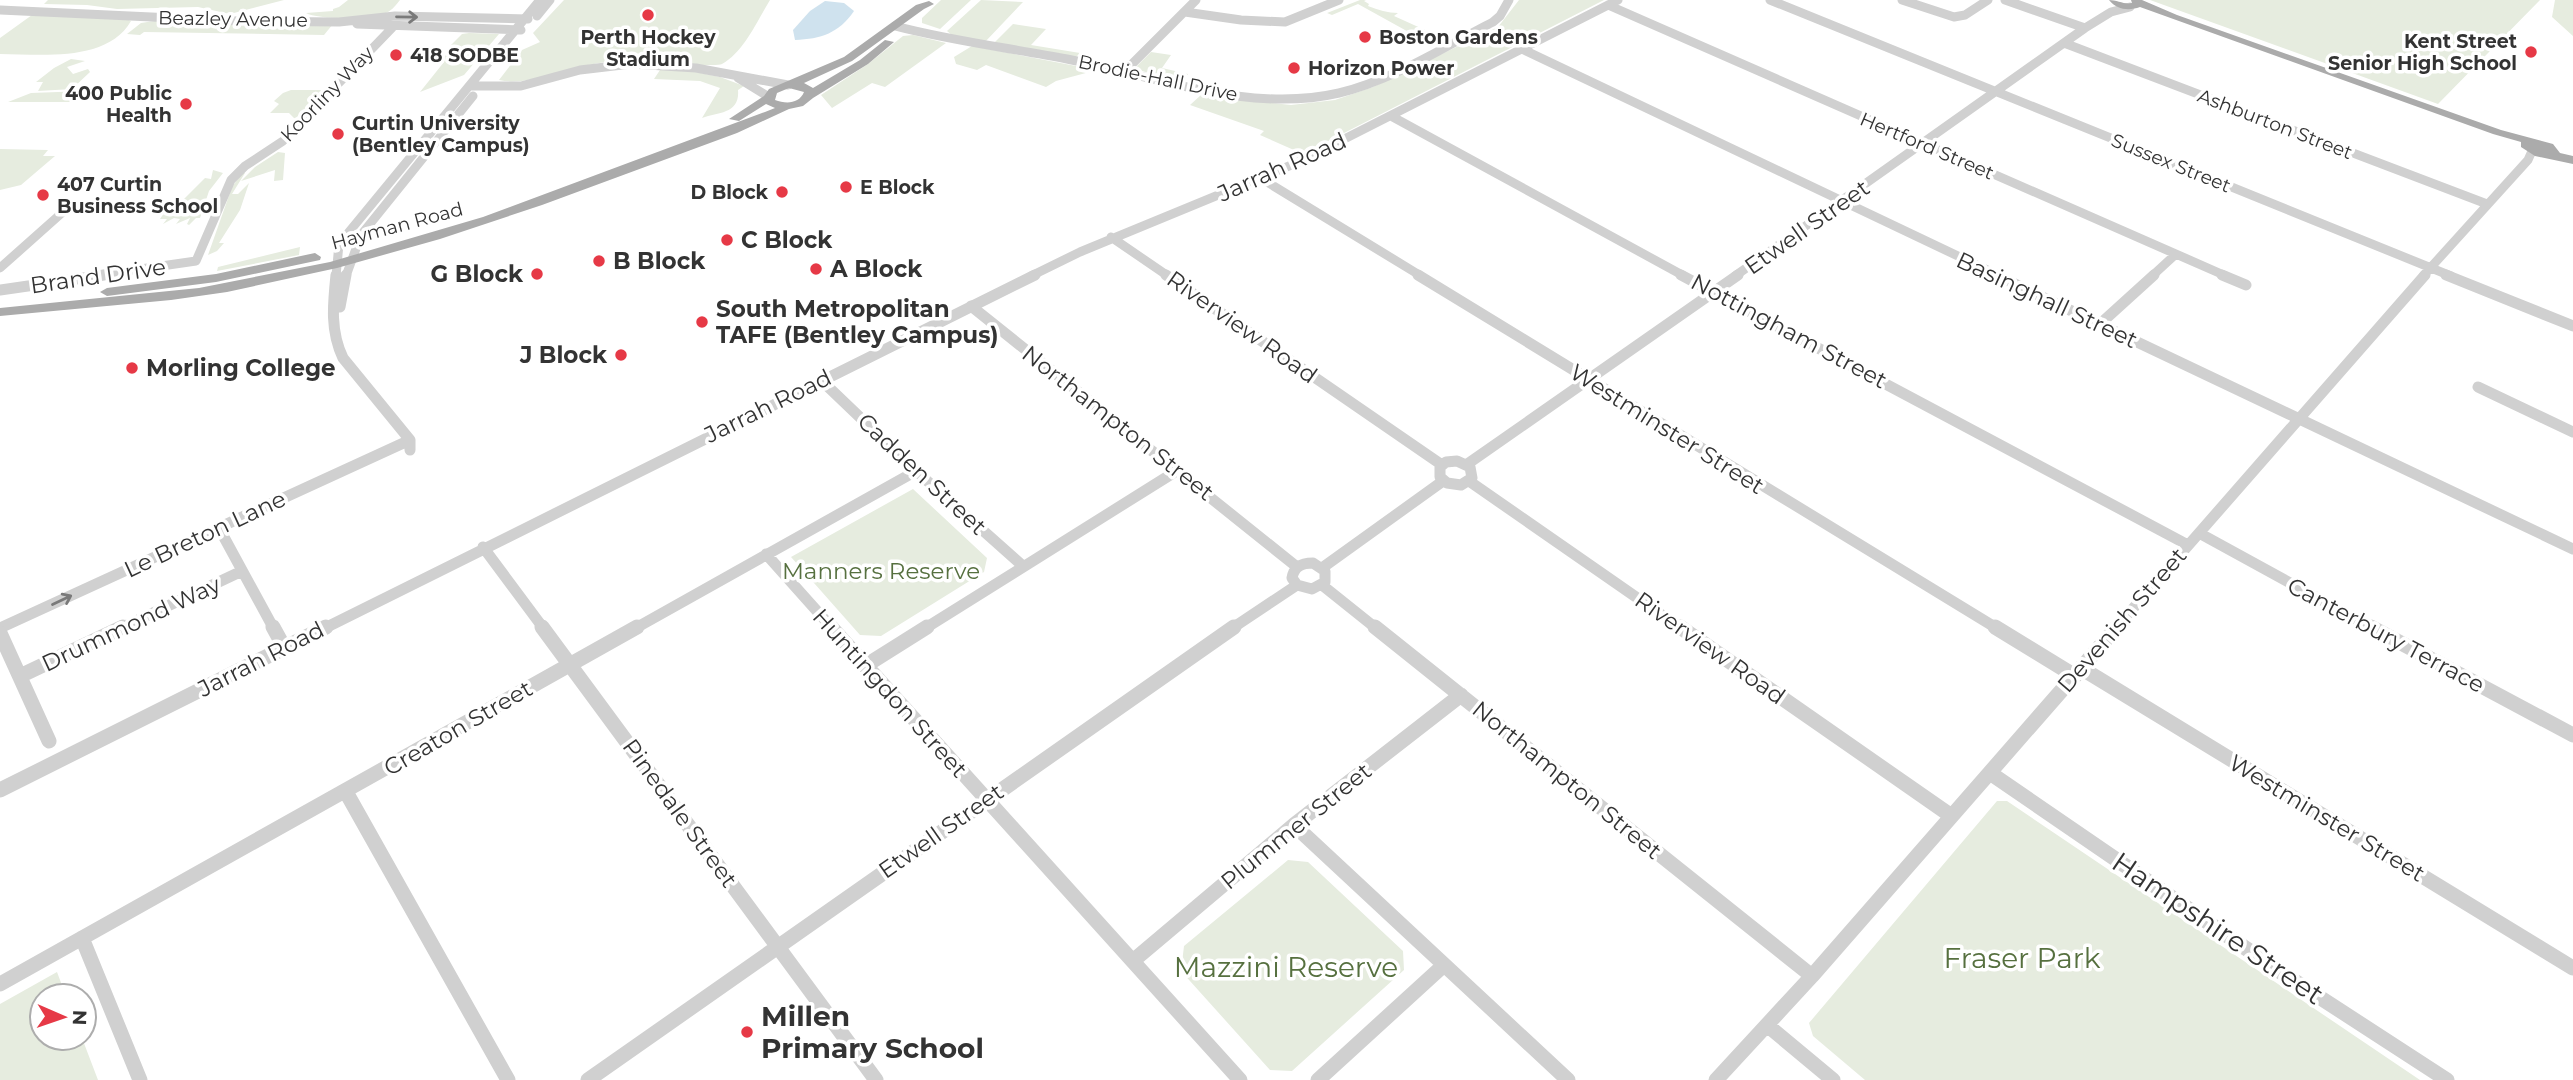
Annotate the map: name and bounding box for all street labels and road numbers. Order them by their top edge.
street label: Beazley Avenue [158,6,308,32]
street label: Koorliny Way [276,41,379,146]
street label: Brodie-Hall Drive [1076,50,1240,106]
street label: Ashburton Street [2194,84,2356,164]
street label: Hertford Street [1857,107,1998,185]
street label: Jarrah Road [1212,126,1351,208]
street label: Sussex Street [2108,129,2234,198]
street label: Etwell Street [1739,174,1875,280]
street label: Hayman Road [329,197,465,255]
street label: Basinghall Street [1952,246,2142,354]
street label: Brand Drive [28,253,168,299]
street label: Riverview Road [1161,265,1323,389]
street label: Nottingham Street [1686,267,1892,395]
street label: Northampton Street [1017,339,1219,507]
street label: Westminster Street [1565,358,1769,500]
street label: Jarrah Road [699,363,836,449]
street label: Cadden Street [852,407,992,541]
street label: Le Breton Lane [120,484,290,584]
street label: Devenish Street [2051,542,2193,698]
street label: Drummond Way [37,570,225,678]
street label: Canterbury Terrace [2283,571,2489,699]
street label: Riverview Road [1629,586,1791,710]
street label: Huntingdon Street [807,603,973,783]
street label: Jarrah Road [192,615,329,703]
street label: Creaton Street [379,674,537,782]
street label: Northampton Street [1467,695,1667,865]
street label: Pinedale Street [617,733,743,893]
street label: Westminster Street [2224,748,2430,888]
street label: Plummer Street [1215,757,1377,895]
street label: Etwell Street [873,778,1009,884]
street label: Hampshire Street [2106,845,2330,1011]

